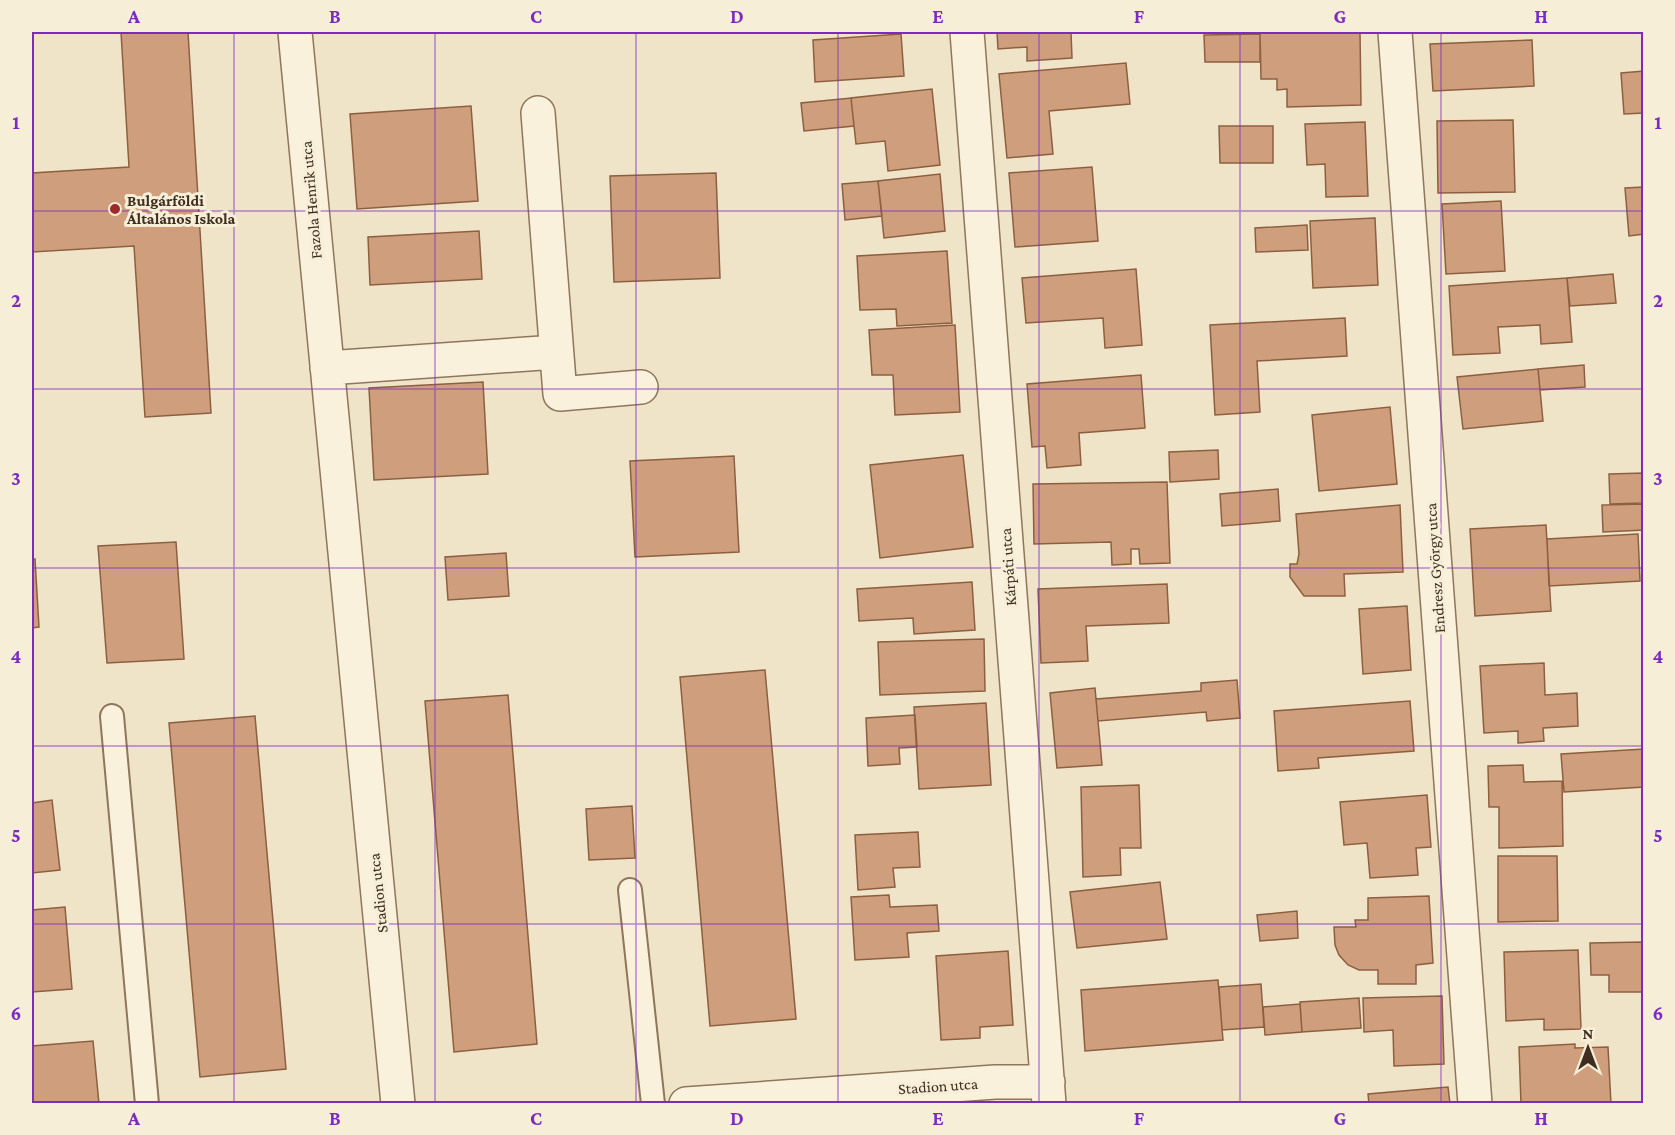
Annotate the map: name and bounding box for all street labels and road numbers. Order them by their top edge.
street label: Fazola Henrik utca [297,140,325,260]
street label: Endresz György utca [1422,502,1449,634]
street label: Kárpáti utca [997,527,1020,607]
street label: Stadion utca [365,852,391,934]
street label: Stadion utca [898,1075,979,1097]

